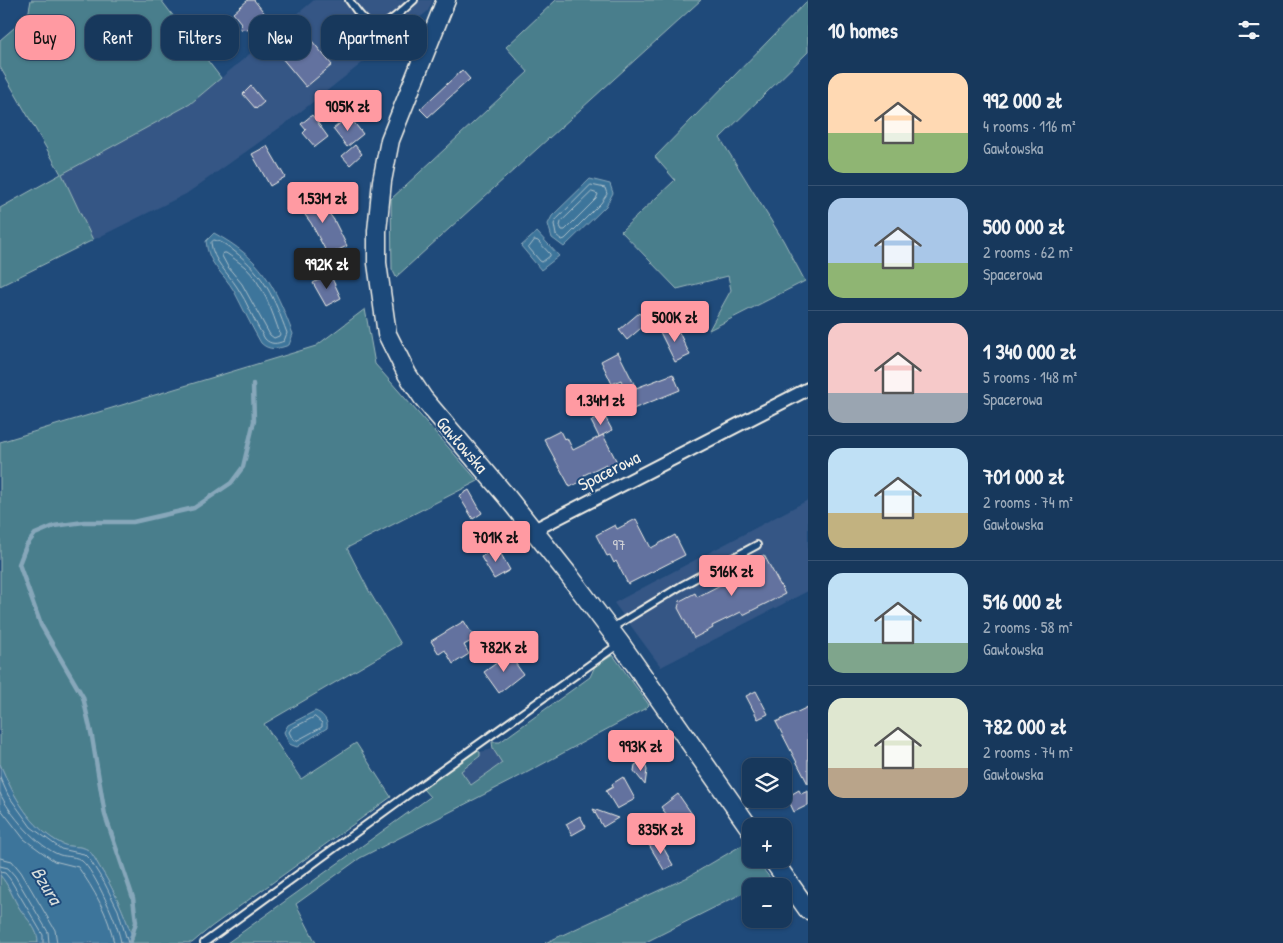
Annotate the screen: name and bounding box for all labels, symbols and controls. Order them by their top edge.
chip: Buy [15,15,75,60]
chip: Rent [85,15,151,60]
chip: Filters [161,15,239,60]
chip: New [249,15,311,60]
chip: Apartment [321,15,427,60]
text: 10 homes [828,16,898,45]
icon: filters [1235,16,1263,44]
text: 992 000 zł [983,86,1063,115]
pin: 905K zł [302,90,394,132]
icon: home [868,93,928,153]
text: 905K zł [326,95,370,117]
text: 4 rooms · 116 m² [983,115,1076,137]
text: Gawłowska [983,137,1043,159]
pin: 1.53M zł [271,182,375,224]
text: 1.53M zł [298,187,348,209]
text: 500 000 zł [983,212,1066,241]
icon: home [868,218,928,278]
text: 2 rooms · 62 m² [983,241,1073,263]
pin: 992K zł [281,248,373,290]
text: 992K zł [305,253,349,275]
text: Spacerowa [983,263,1042,285]
pin: 500K zł [629,300,721,343]
text: 500K zł [652,306,698,328]
text: 1 340 000 zł [983,337,1077,366]
icon: home [868,343,928,403]
text: 5 rooms · 148 m² [983,366,1077,388]
pin: 1.34M zł [549,384,653,426]
text: Spacerowa [983,388,1042,410]
text: 1.34M zł [577,389,625,411]
street label: Gawłowska [431,411,494,479]
street label: Spacerowa [573,444,644,497]
text: 701 000 zł [983,462,1065,491]
icon: home [868,468,928,528]
text: 2 rooms · 74 m² [983,491,1073,513]
text: Gawłowska [983,513,1043,535]
pin: 701K zł [450,520,542,563]
text: 701K zł [473,526,519,548]
house number: 97 [613,534,625,555]
pin: 516K zł [686,554,778,597]
text: 516K zł [710,560,754,582]
text: 516 000 zł [983,587,1063,616]
icon: home [868,593,928,653]
text: 2 rooms · 58 m² [983,616,1073,638]
pin: 782K zł [458,630,550,673]
text: 782K zł [480,636,528,658]
text: Gawłowska [983,638,1043,660]
text: 782 000 zł [983,712,1067,741]
icon: home [868,718,928,778]
pin: 993K zł [595,730,687,772]
text: 993K zł [619,735,663,757]
text: 2 rooms · 74 m² [983,741,1073,763]
map controls [742,758,792,928]
button: layers [742,758,792,808]
text: Gawłowska [983,763,1043,785]
pin: 835K zł [615,812,707,855]
text: 835K zł [638,818,684,840]
button: + [742,818,792,868]
water label: Bzura [25,861,70,911]
button: − [742,878,792,928]

